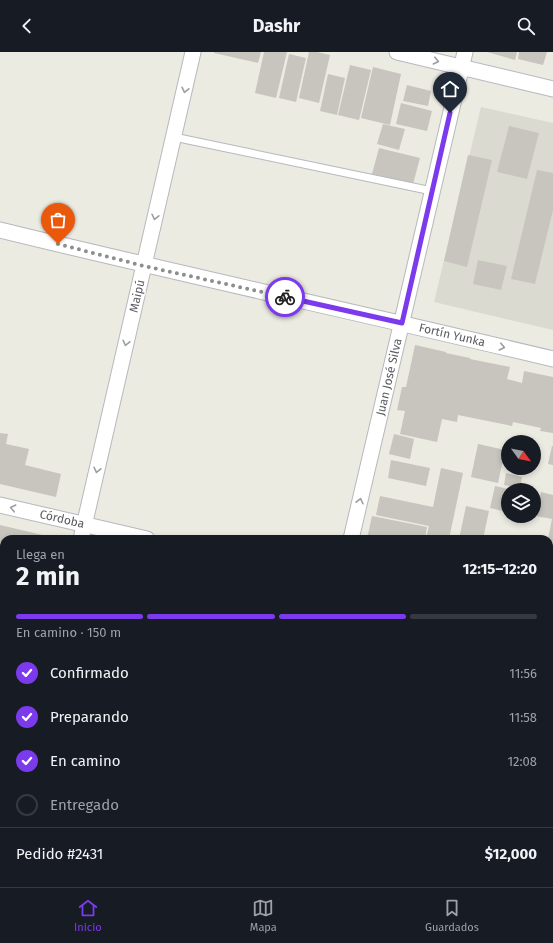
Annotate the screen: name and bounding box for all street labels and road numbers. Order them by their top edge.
street label: Maipú [126,278,148,314]
street label: Fortín Yunka [418,321,486,349]
street label: Juan José Silva [373,337,405,417]
street label: Córdoba [38,507,86,531]

